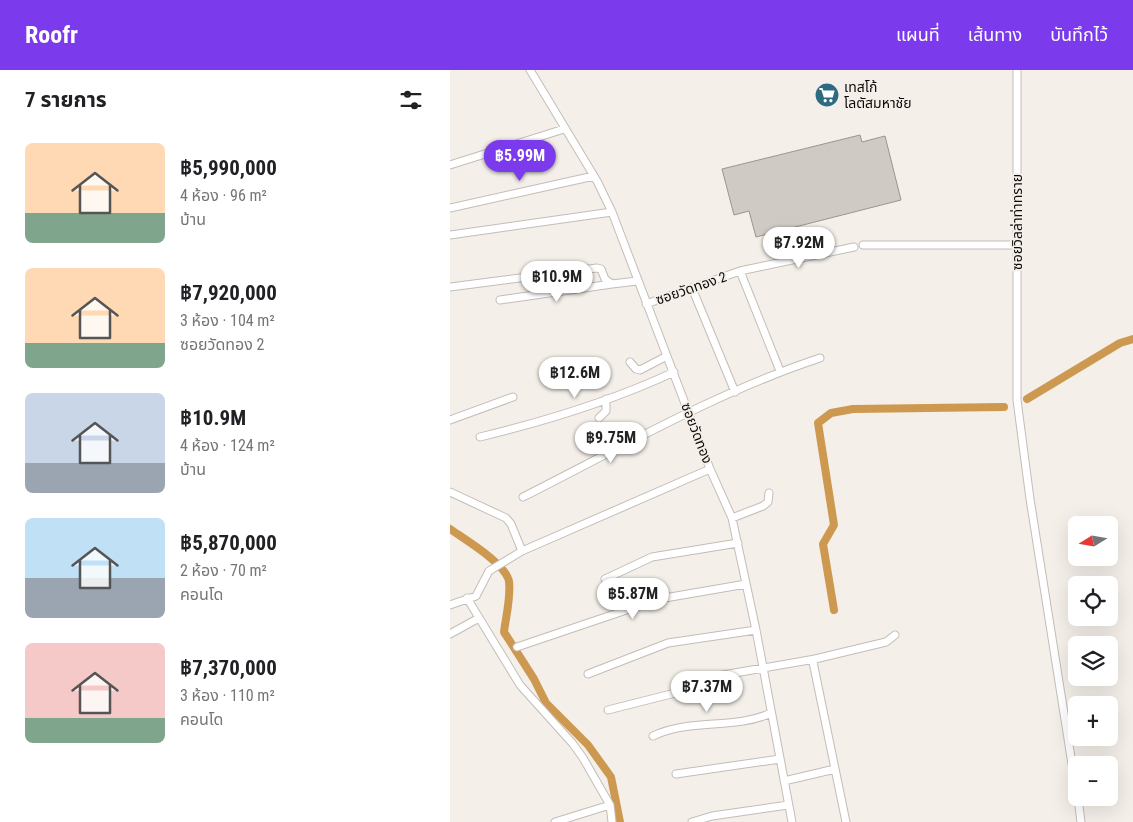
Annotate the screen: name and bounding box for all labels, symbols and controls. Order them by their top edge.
text: Roofr [25,21,78,49]
text: แผนที่ [896,24,940,45]
text: เส้นทาง [968,24,1022,45]
text: บันทึกไว้ [1050,24,1108,45]
place label: เทสโก้ โลตัสมหาชัย [844,79,912,111]
supermarket icon: เทสโก้ โลตัสมหาชัย [814,82,840,108]
icon: filters [397,86,425,114]
text: 7 รายการ [25,88,107,112]
pin: ฿5.99M [479,140,561,182]
text: ฿5.99M [495,146,545,165]
text: ฿5,990,000 [180,156,277,180]
icon: home [65,163,125,223]
street label: ซอยวิลล่าท่าทราย [1009,174,1025,270]
text: 4 ห้อง · 96 m² [180,186,267,205]
text: บ้าน [180,210,206,229]
pin: ฿7.92M [758,226,840,269]
text: ฿7.92M [774,233,824,252]
pin: ฿10.9M [516,260,598,303]
text: ฿10.9M [532,267,582,286]
street label: ซอยวัดทอง 2 [653,268,729,308]
text: ฿7,920,000 [180,281,277,305]
icon: home [65,288,125,348]
text: 3 ห้อง · 104 m² [180,311,275,330]
text: ซอยวัดทอง 2 [180,335,264,354]
pin: ฿12.6M [534,356,616,399]
text: ฿12.6M [550,363,600,382]
street label: ซอยวัดทอง [678,400,716,466]
text: ฿10.9M [180,406,246,430]
icon: home [65,413,125,473]
pin: ฿9.75M [570,422,652,464]
text: ฿9.75M [586,428,636,447]
text: 4 ห้อง · 124 m² [180,436,275,455]
text: บ้าน [180,460,206,479]
north arrow [1068,516,1118,566]
map controls [1068,516,1118,806]
text: ฿5,870,000 [180,531,277,555]
icon: home [65,538,125,598]
text: 2 ห้อง · 70 m² [180,561,267,580]
button: locate [1068,576,1118,626]
pin: ฿5.87M [592,578,674,620]
text: ฿5.87M [608,584,658,603]
text: คอนโด [180,585,223,604]
button: layers [1068,636,1118,686]
text: ฿7,370,000 [180,656,277,680]
icon: home [65,663,125,723]
pin: ฿7.37M [666,670,748,713]
text: ฿7.37M [682,677,732,696]
text: 3 ห้อง · 110 m² [180,686,275,705]
button: + [1068,696,1118,746]
text: คอนโด [180,710,223,729]
button: − [1068,756,1118,806]

